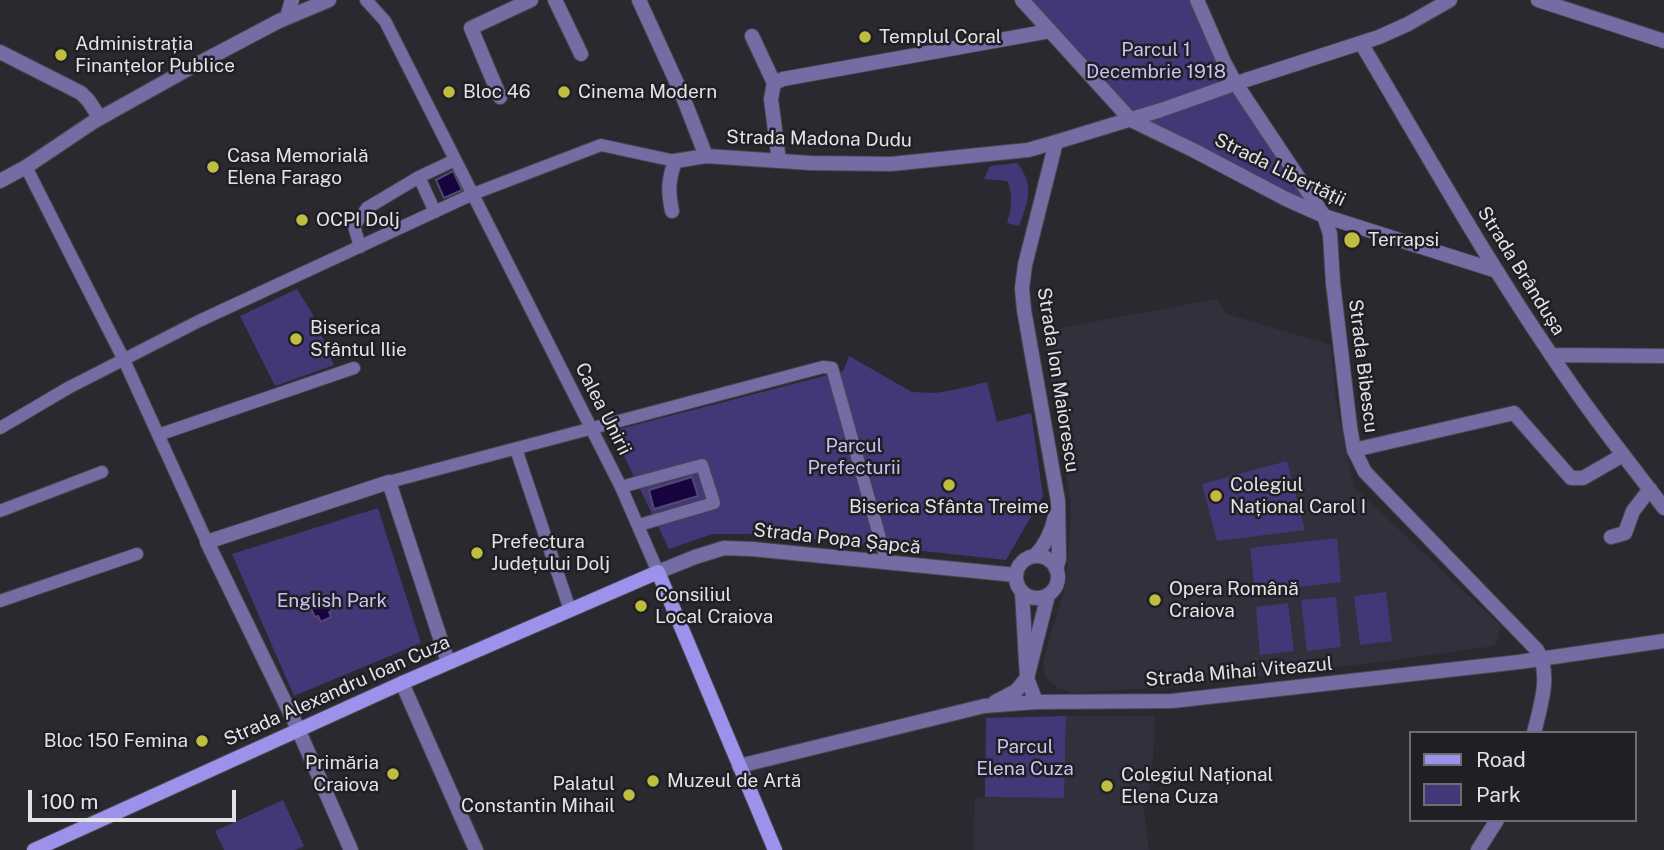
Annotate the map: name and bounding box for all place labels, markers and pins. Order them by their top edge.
place label: Templul Coral [879,26,1002,48]
marker: Templul Coral [857,29,873,45]
place label: Administrația Finanțelor Publice [75,33,235,77]
marker: Administrația Finanțelor Publice [53,47,69,63]
place label: Bloc 46 [463,81,530,103]
place label: Cinema Modern [578,81,717,103]
marker: Bloc 46 [441,84,457,100]
marker: Cinema Modern [556,84,572,100]
place label: Casa Memorială Elena Farago [227,145,369,189]
marker: Casa Memorială Elena Farago [205,159,221,175]
place label: OCPI Dolj [316,209,400,231]
marker: OCPI Dolj [294,212,310,228]
place label: Terrapsi [1368,229,1439,251]
marker: Terrapsi [1342,230,1362,250]
place label: Biserica Sfântul Ilie [310,317,407,361]
marker: Biserica Sfântul Ilie [288,331,304,347]
place label: Colegiul Național Carol I [1230,474,1366,518]
marker: Biserica Sfânta Treime [941,477,957,493]
marker: Colegiul Național Carol I [1208,488,1224,504]
place label: Biserica Sfânta Treime [849,496,1049,518]
place label: Prefectura Județului Dolj [491,531,610,575]
marker: Prefectura Județului Dolj [469,545,485,561]
place label: Opera Română Craiova [1169,578,1299,622]
place label: Consiliul Local Craiova [655,584,773,628]
marker: Opera Română Craiova [1147,592,1163,608]
marker: Consiliul Local Craiova [633,598,649,614]
place label: Bloc 150 Femina [44,730,188,752]
marker: Bloc 150 Femina [194,733,210,749]
place label: Primăria Craiova [305,752,379,796]
place label: Colegiul Național Elena Cuza [1121,764,1273,808]
marker: Primăria Craiova [385,766,401,782]
place label: Muzeul de Artă [667,770,801,792]
place label: Palatul Constantin Mihail [461,773,615,817]
marker: Muzeul de Artă [645,773,661,789]
marker: Colegiul Național Elena Cuza [1099,778,1115,794]
marker: Palatul Constantin Mihail [621,787,637,803]

